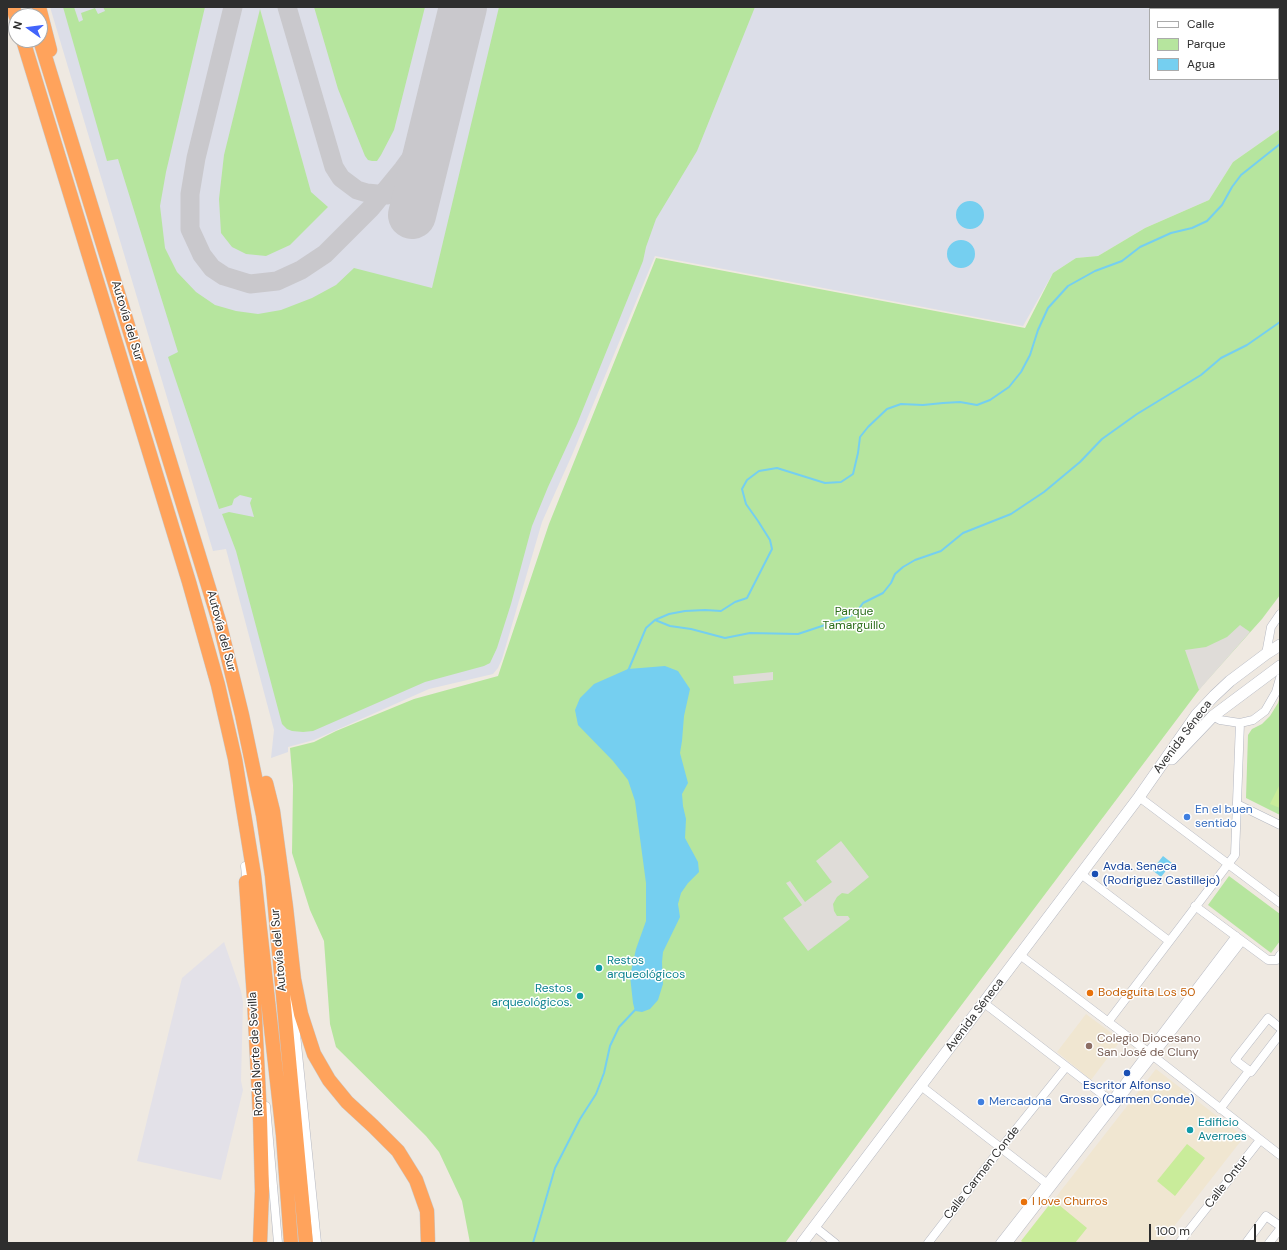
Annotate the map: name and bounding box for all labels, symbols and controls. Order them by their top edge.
north arrow [8,8,48,48]
legend [1149,8,1279,80]
text: Calle [1187,16,1214,32]
text: N [10,20,25,31]
text: Parque [1187,36,1226,52]
text: Agua [1187,56,1215,72]
street label: Autovía del Sur [108,279,146,363]
street label: Autovía del Sur [203,589,239,673]
park label: Parque Tamarguillo [823,605,885,633]
street label: Avenida Séneca [1151,697,1215,777]
place label: En el buen sentido [1195,803,1253,831]
marker: En el buen sentido [1182,812,1192,822]
place label: Avda. Seneca (Rodriguez Castillejo) [1103,860,1220,888]
marker: Avda. Seneca (Rodriguez Castillejo) [1090,869,1100,879]
street label: Autovía del Sur [268,908,290,992]
place label: Restos arqueológicos [607,954,685,982]
marker: Restos arqueológicos [594,963,604,973]
street label: Avenida Séneca [943,975,1007,1055]
place label: Restos arqueológicos. [491,982,572,1010]
place label: Bodeguita Los 50 [1098,986,1195,1000]
marker: Bodeguita Los 50 [1085,988,1095,998]
street label: Ronda Norte de Sevilla [246,991,266,1117]
marker: Restos arqueológicos. [575,991,585,1001]
place label: Colegio Diocesano San José de Cluny [1097,1032,1201,1060]
marker: Colegio Diocesano San José de Cluny [1084,1041,1094,1051]
marker: Escritor Alfonso Grosso (Carmen Conde) [1122,1068,1132,1078]
place label: Escritor Alfonso Grosso (Carmen Conde) [1059,1079,1195,1107]
place label: Mercadona [989,1095,1052,1109]
marker: Mercadona [976,1097,986,1107]
place label: Edificio Averroes [1198,1116,1247,1144]
street label: Calle Carmen Conde [941,1123,1023,1223]
marker: Edificio Averroes [1185,1125,1195,1135]
street label: Calle Ontur [1202,1153,1252,1211]
place label: I love Churros [1032,1195,1108,1209]
marker: I love Churros [1019,1197,1029,1207]
scale bar [1151,1216,1258,1242]
text: 100 m [1156,1223,1190,1239]

